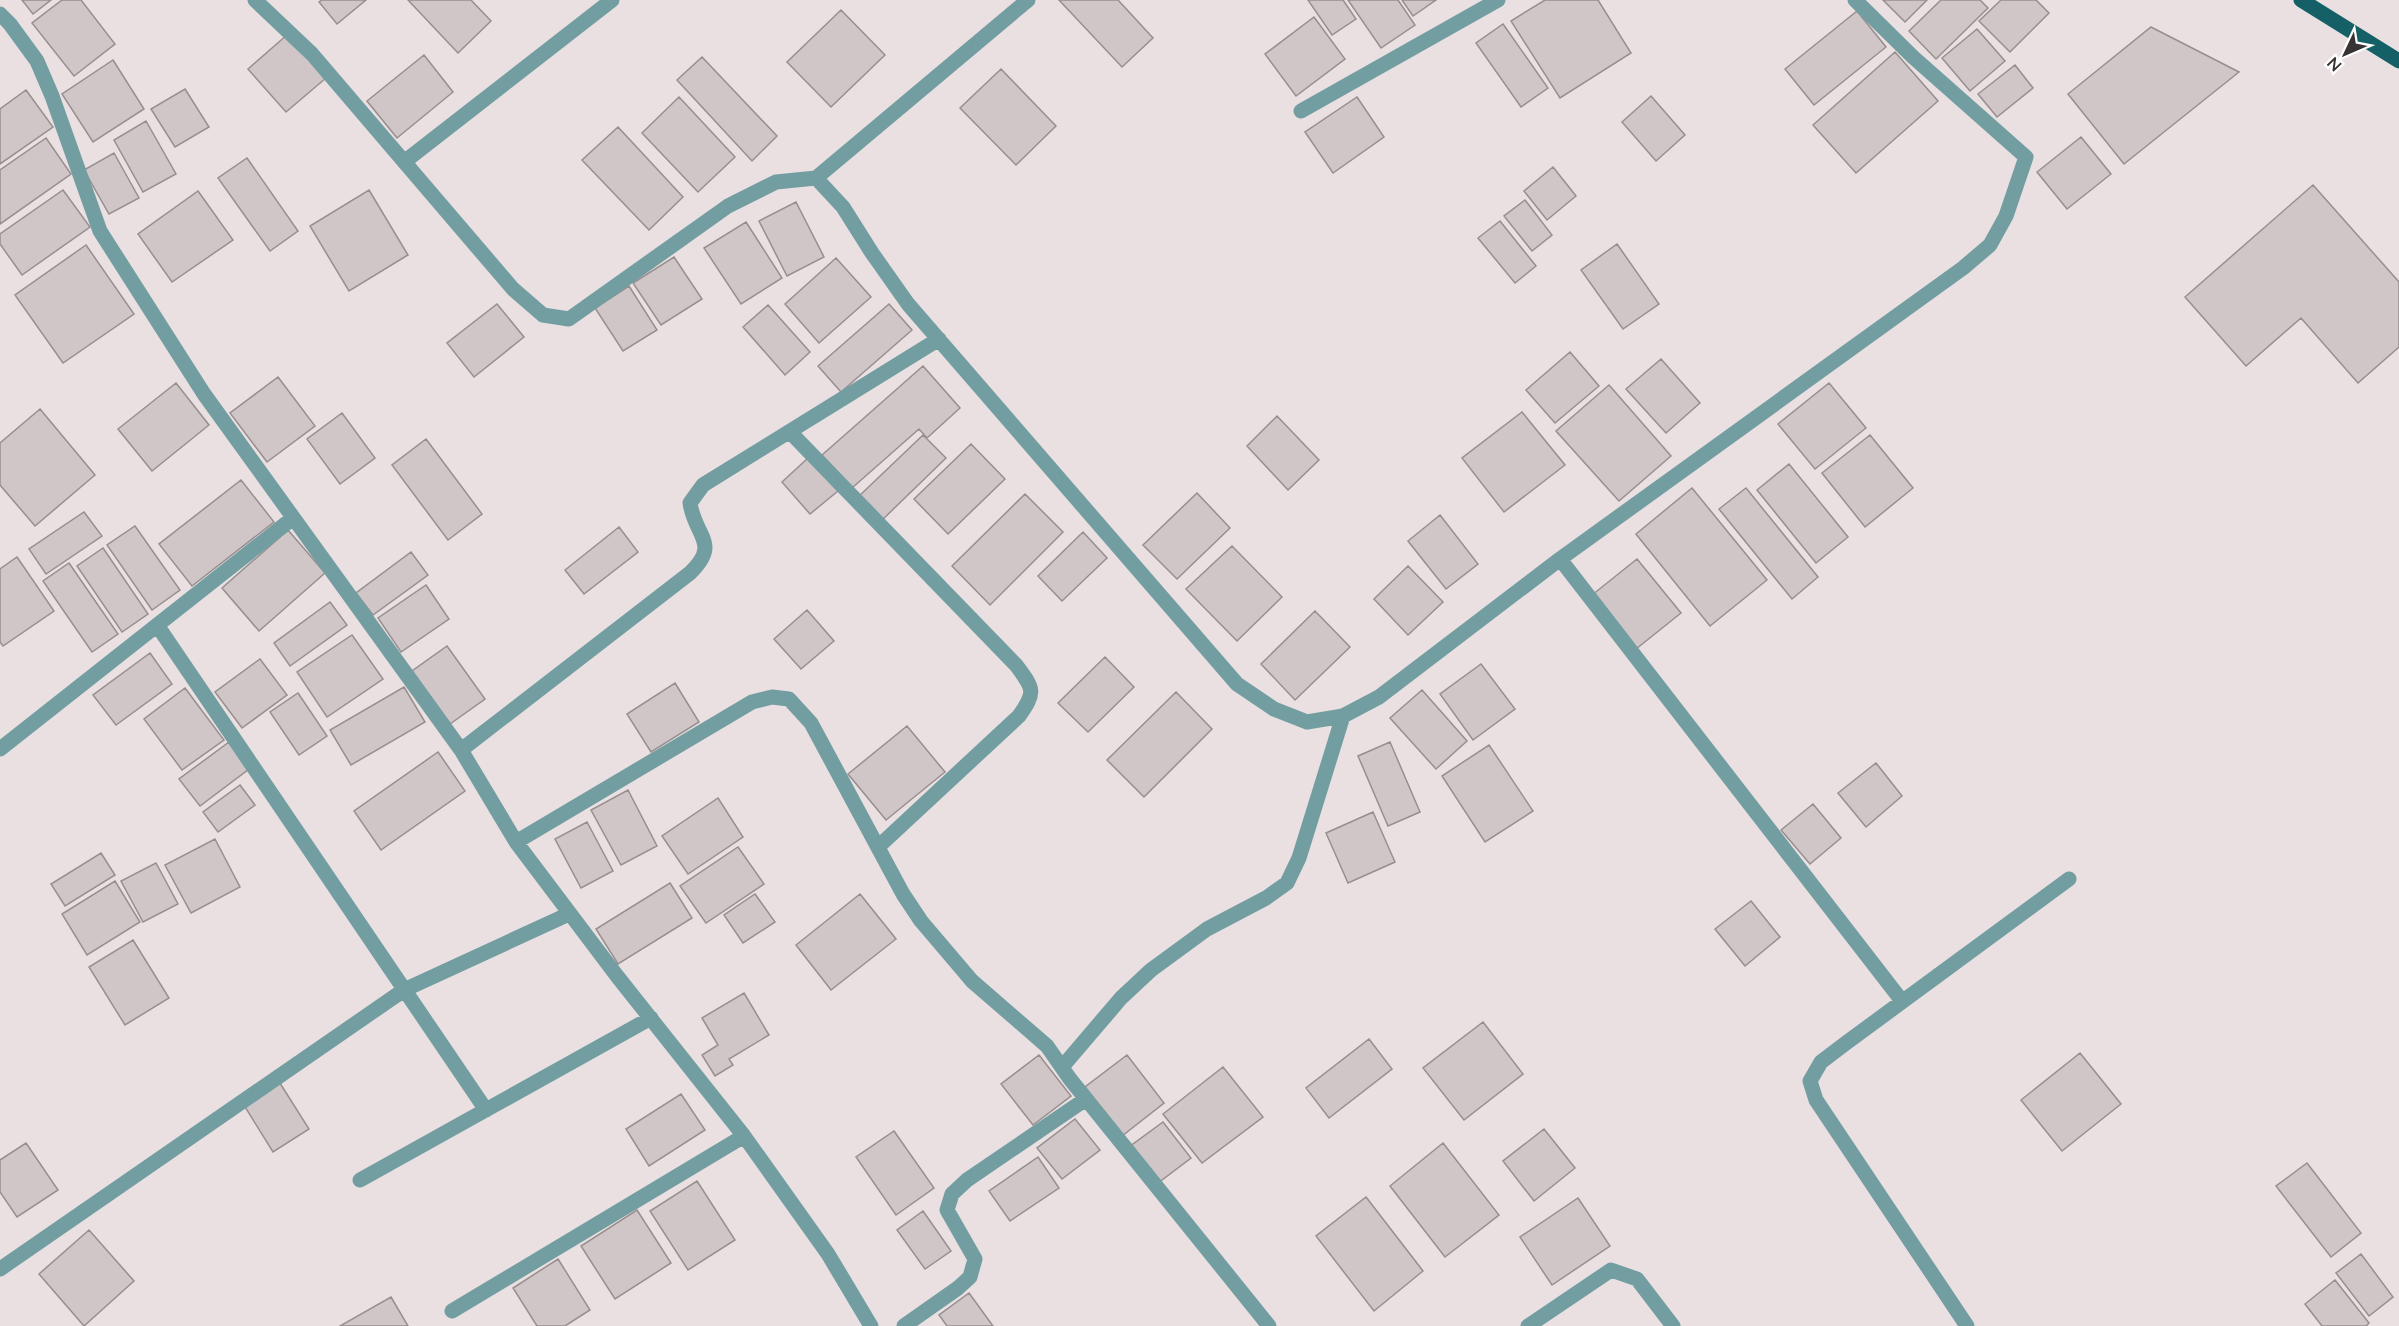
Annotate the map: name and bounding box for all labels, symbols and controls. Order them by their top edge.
north arrow [2315,24,2375,84]
text: N [2323,54,2345,76]

